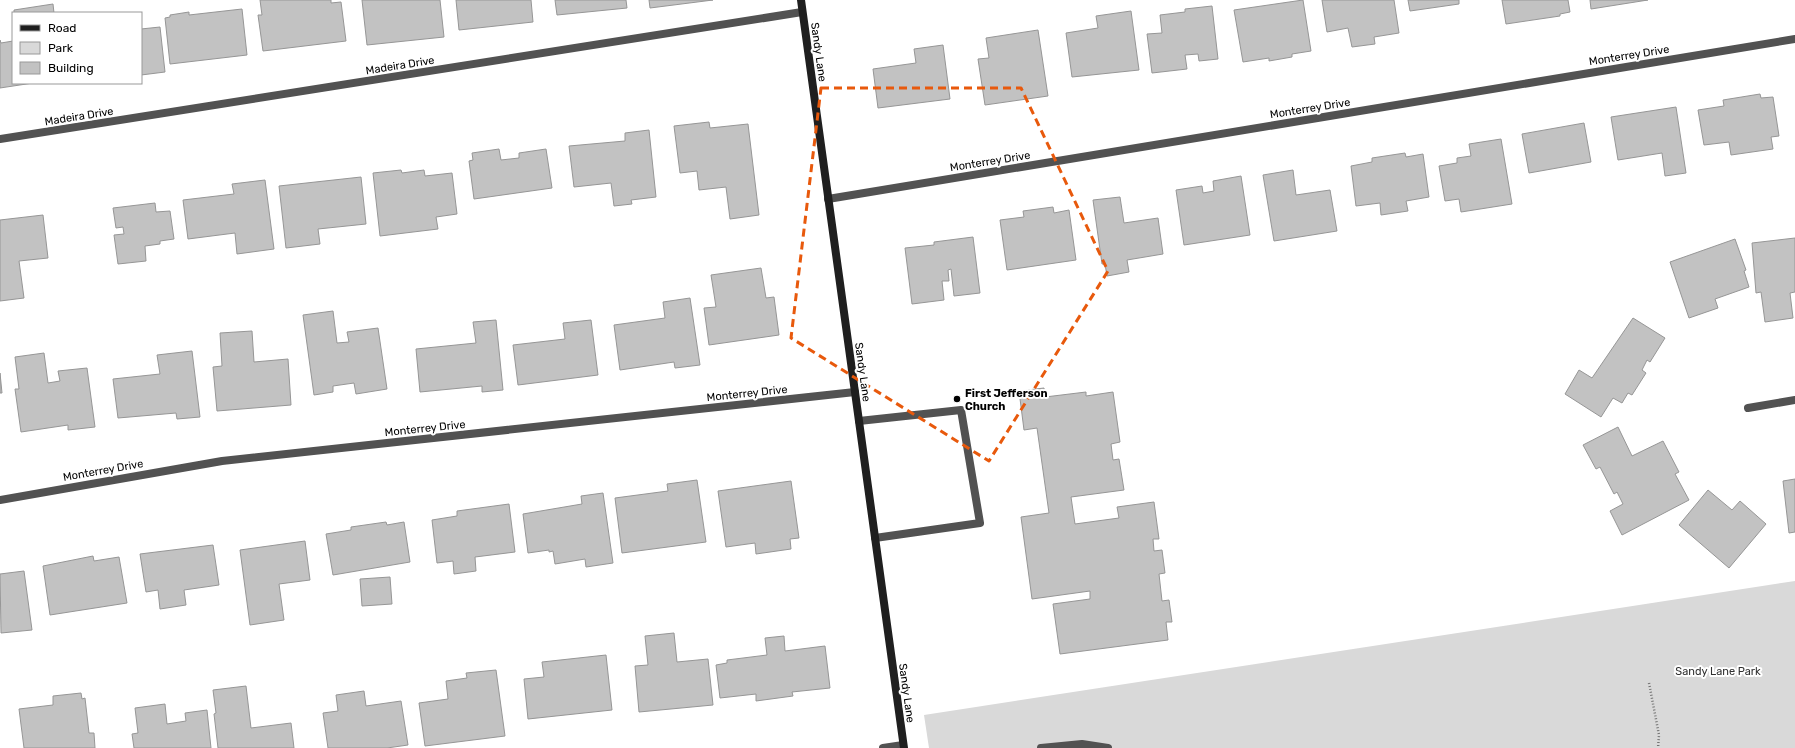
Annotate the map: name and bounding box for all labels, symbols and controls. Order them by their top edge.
legend [12,12,142,84]
text: Road [48,21,76,35]
street label: Sandy Lane [808,22,829,83]
text: Park [48,41,74,55]
street label: Monterrey Drive [1588,43,1670,68]
street label: Madeira Drive [365,54,435,77]
text: Building [48,61,94,75]
street label: Monterrey Drive [1269,96,1351,121]
street label: Madeira Drive [44,105,114,128]
street label: Monterrey Drive [949,149,1031,174]
street label: Sandy Lane [852,342,873,403]
street label: Monterrey Drive [706,383,788,404]
place label: First Jefferson Church [965,387,1048,413]
marker: First Jefferson Church [952,394,962,404]
street label: Monterrey Drive [384,418,466,439]
street label: Monterrey Drive [62,457,144,484]
street label: Sandy Lane [896,663,917,724]
park label: Sandy Lane Park [1675,665,1761,678]

